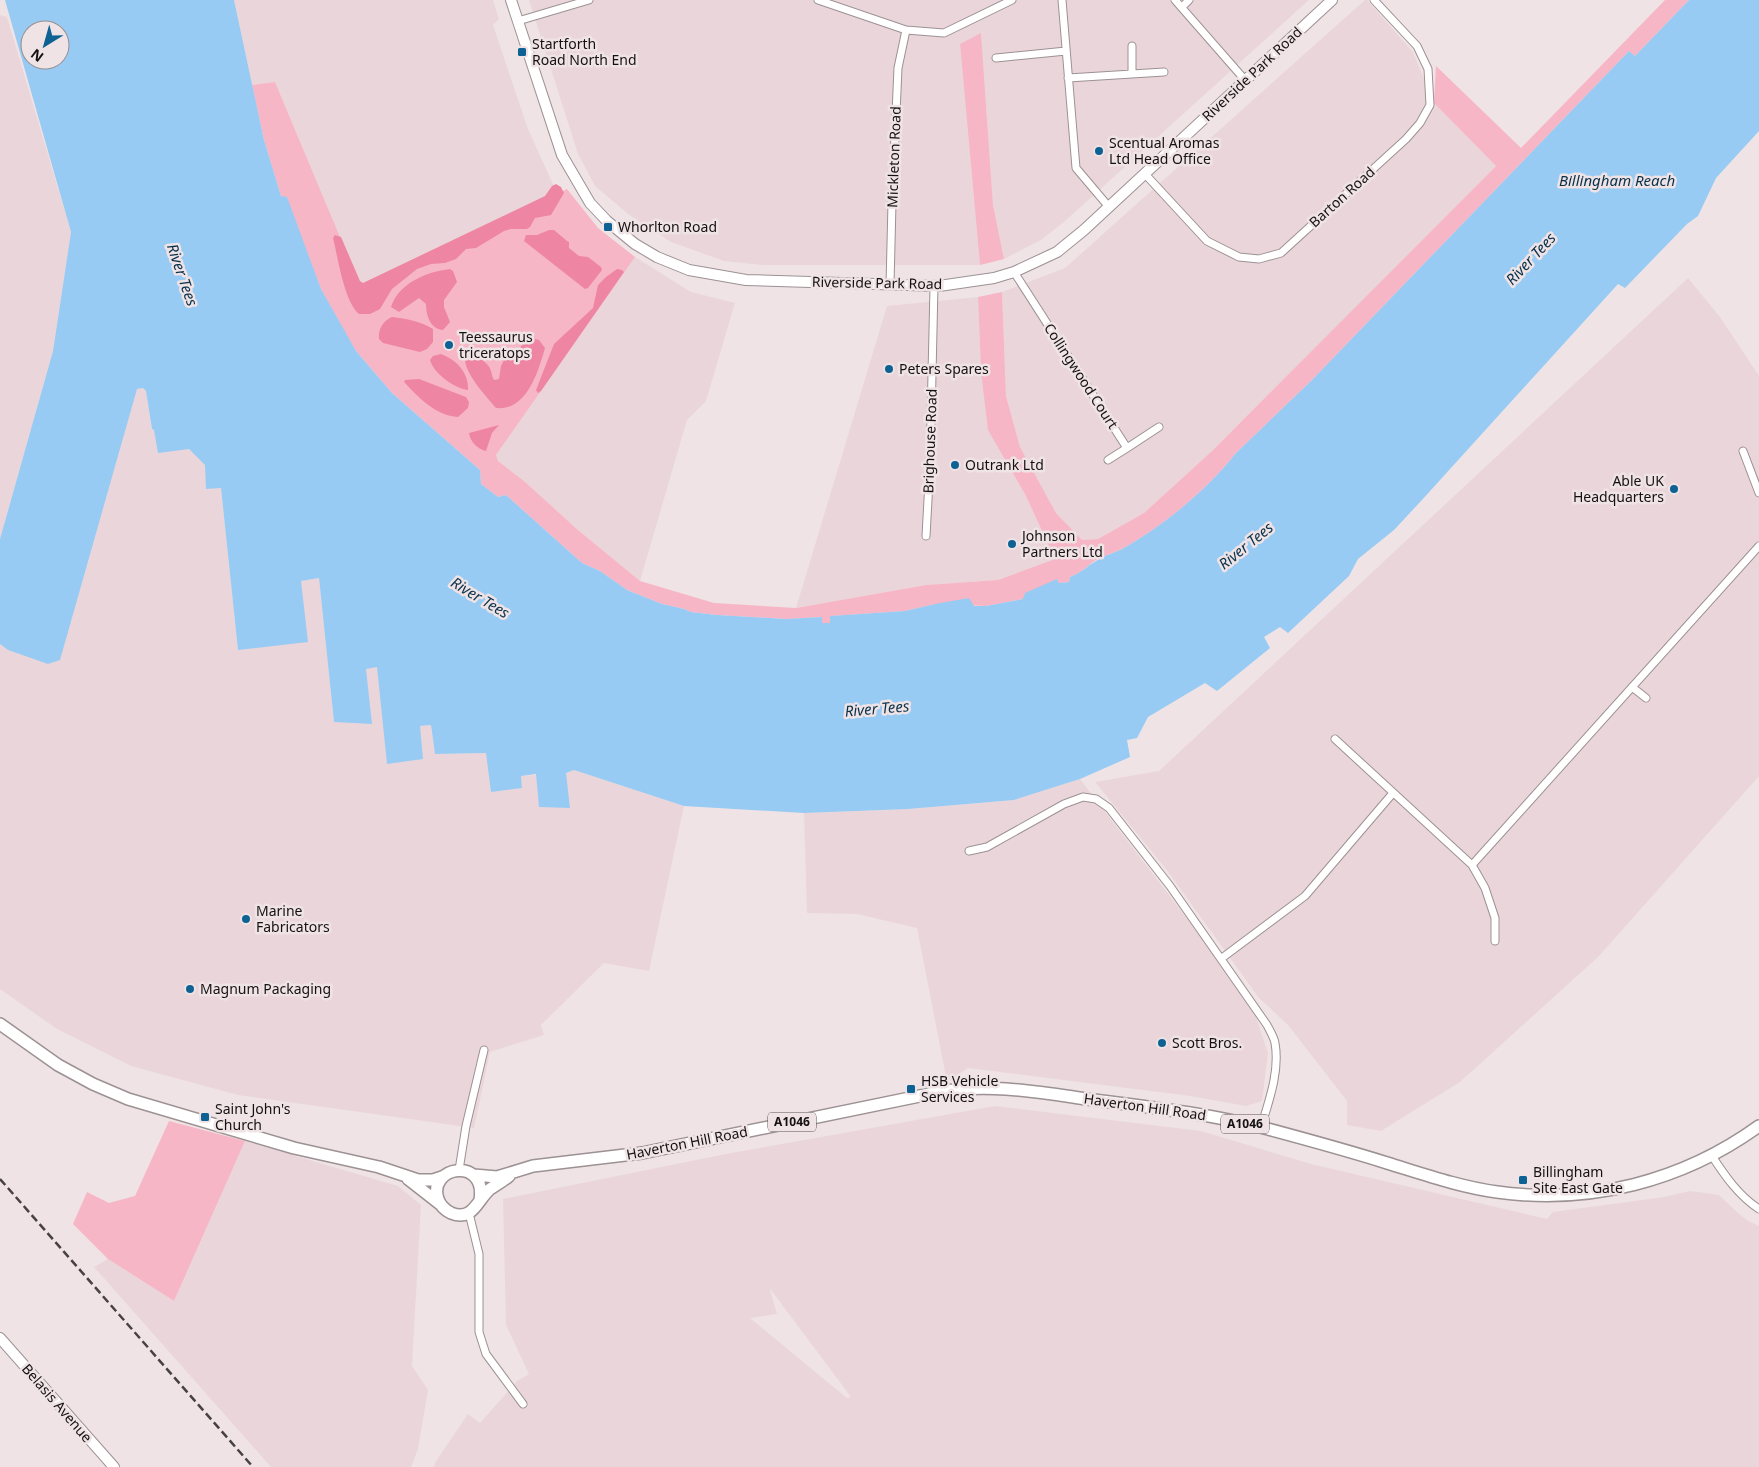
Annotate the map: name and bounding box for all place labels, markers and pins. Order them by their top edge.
place label: Startforth Road North End [532,34,637,69]
marker: Startforth Road North End [516,46,528,58]
place label: Scentual Aromas Ltd Head Office [1109,133,1220,168]
marker: Scentual Aromas Ltd Head Office [1093,145,1105,157]
place label: Whorlton Road [618,217,717,236]
marker: Whorlton Road [602,221,614,233]
place label: Teessaurus triceratops [459,327,533,362]
marker: Teessaurus triceratops [443,339,455,351]
place label: Peters Spares [899,359,989,378]
marker: Peters Spares [883,363,895,375]
place label: Outrank Ltd [965,455,1044,474]
marker: Outrank Ltd [949,459,961,471]
place label: Able UK Headquarters [1573,471,1664,506]
marker: Able UK Headquarters [1668,483,1680,495]
place label: Johnson Partners Ltd [1020,526,1103,561]
marker: Johnson Partners Ltd [1006,538,1018,550]
place label: Marine Fabricators [256,901,330,936]
marker: Marine Fabricators [240,913,252,925]
place label: Magnum Packaging [200,979,331,998]
marker: Magnum Packaging [184,983,196,995]
place label: Scott Bros. [1172,1033,1242,1052]
marker: Scott Bros. [1156,1037,1168,1049]
place label: HSB Vehicle Services [921,1071,998,1106]
marker: HSB Vehicle Services [905,1083,917,1095]
place label: Saint John's Church [215,1099,291,1134]
marker: Saint John's Church [199,1111,211,1123]
place label: Billingham Site East Gate [1533,1162,1623,1197]
marker: Billingham Site East Gate [1517,1174,1529,1186]

